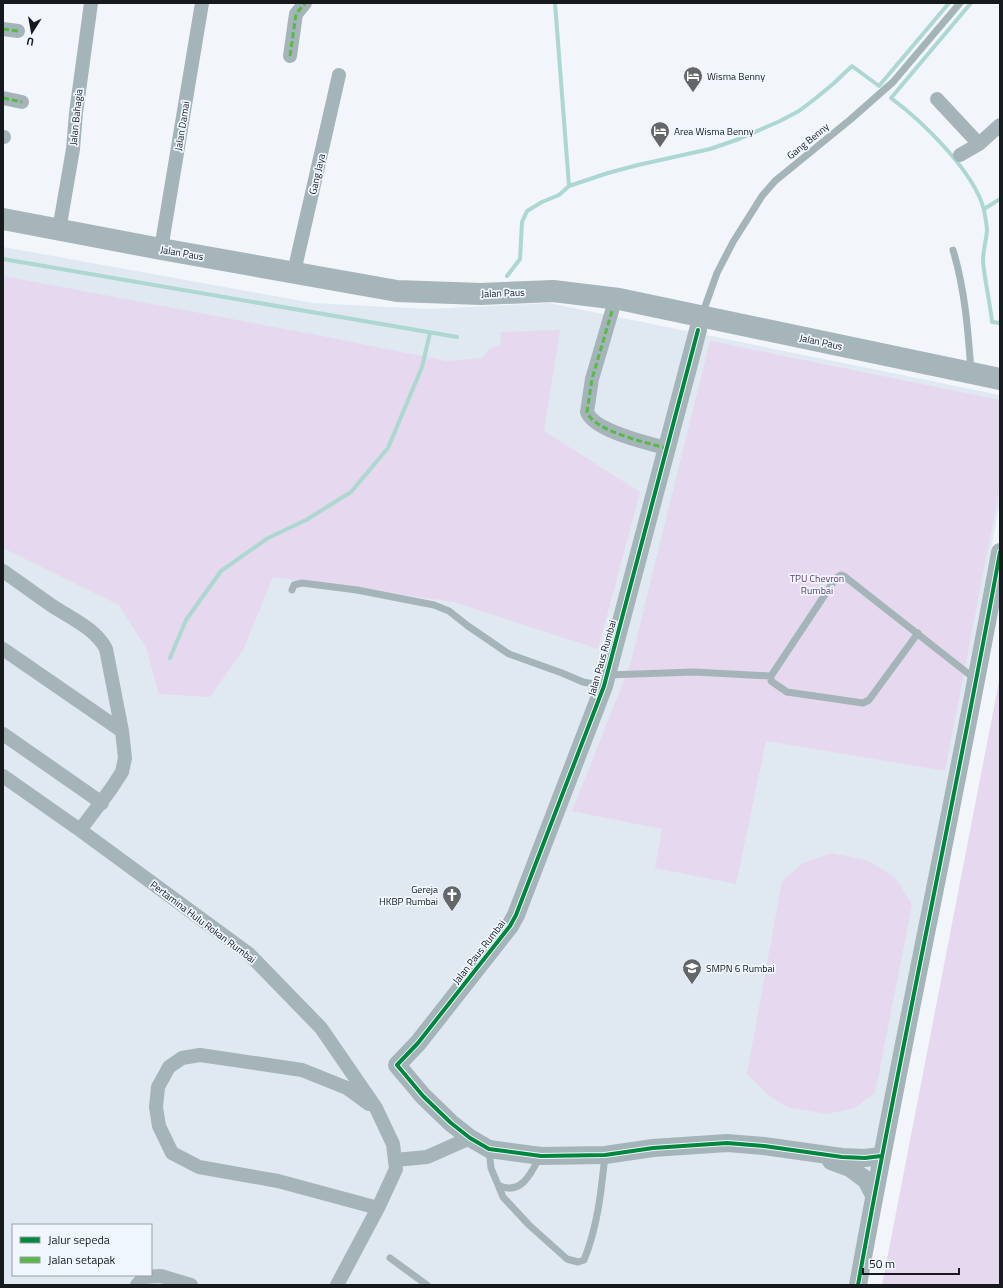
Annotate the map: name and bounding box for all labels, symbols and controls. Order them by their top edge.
north arrow [12,12,52,52]
text: U [25,33,35,50]
hotel icon: Wisma Benny [682,65,704,93]
place label: Wisma Benny [707,69,765,84]
street label: Jalan Bahagia [66,88,86,146]
street label: Jalan Damai [171,100,193,152]
street label: Gang Benny [784,119,833,163]
hotel icon: Area Wisma Benny [649,120,671,148]
place label: Area Wisma Benny [674,124,754,139]
street label: Gang Jaya [305,152,329,196]
street label: Jalan Paus [159,242,205,264]
street label: Jalan Paus [481,285,525,301]
street label: Jalan Paus [798,330,844,354]
park label: TPU Chevron Rumbai [790,571,844,598]
street label: Jalan Paus Rumbai [584,618,620,698]
street label: Pertamina Hulu Rokan Rumbai [147,877,259,967]
place label: Gereja HKBP Rumbai [379,882,438,909]
church icon: Gereja HKBP Rumbai [441,884,463,912]
street label: Jalan Paus Rumbai [449,917,509,987]
school or university icon: SMPN 6 Rumbai [681,957,703,985]
place label: SMPN 6 Rumbai [706,961,775,976]
legend [12,1224,152,1276]
text: Jalur sepeda [48,1230,110,1249]
text: Jalan setapak [48,1250,116,1269]
scale bar [863,1250,959,1276]
text: 50 m [869,1254,895,1273]

